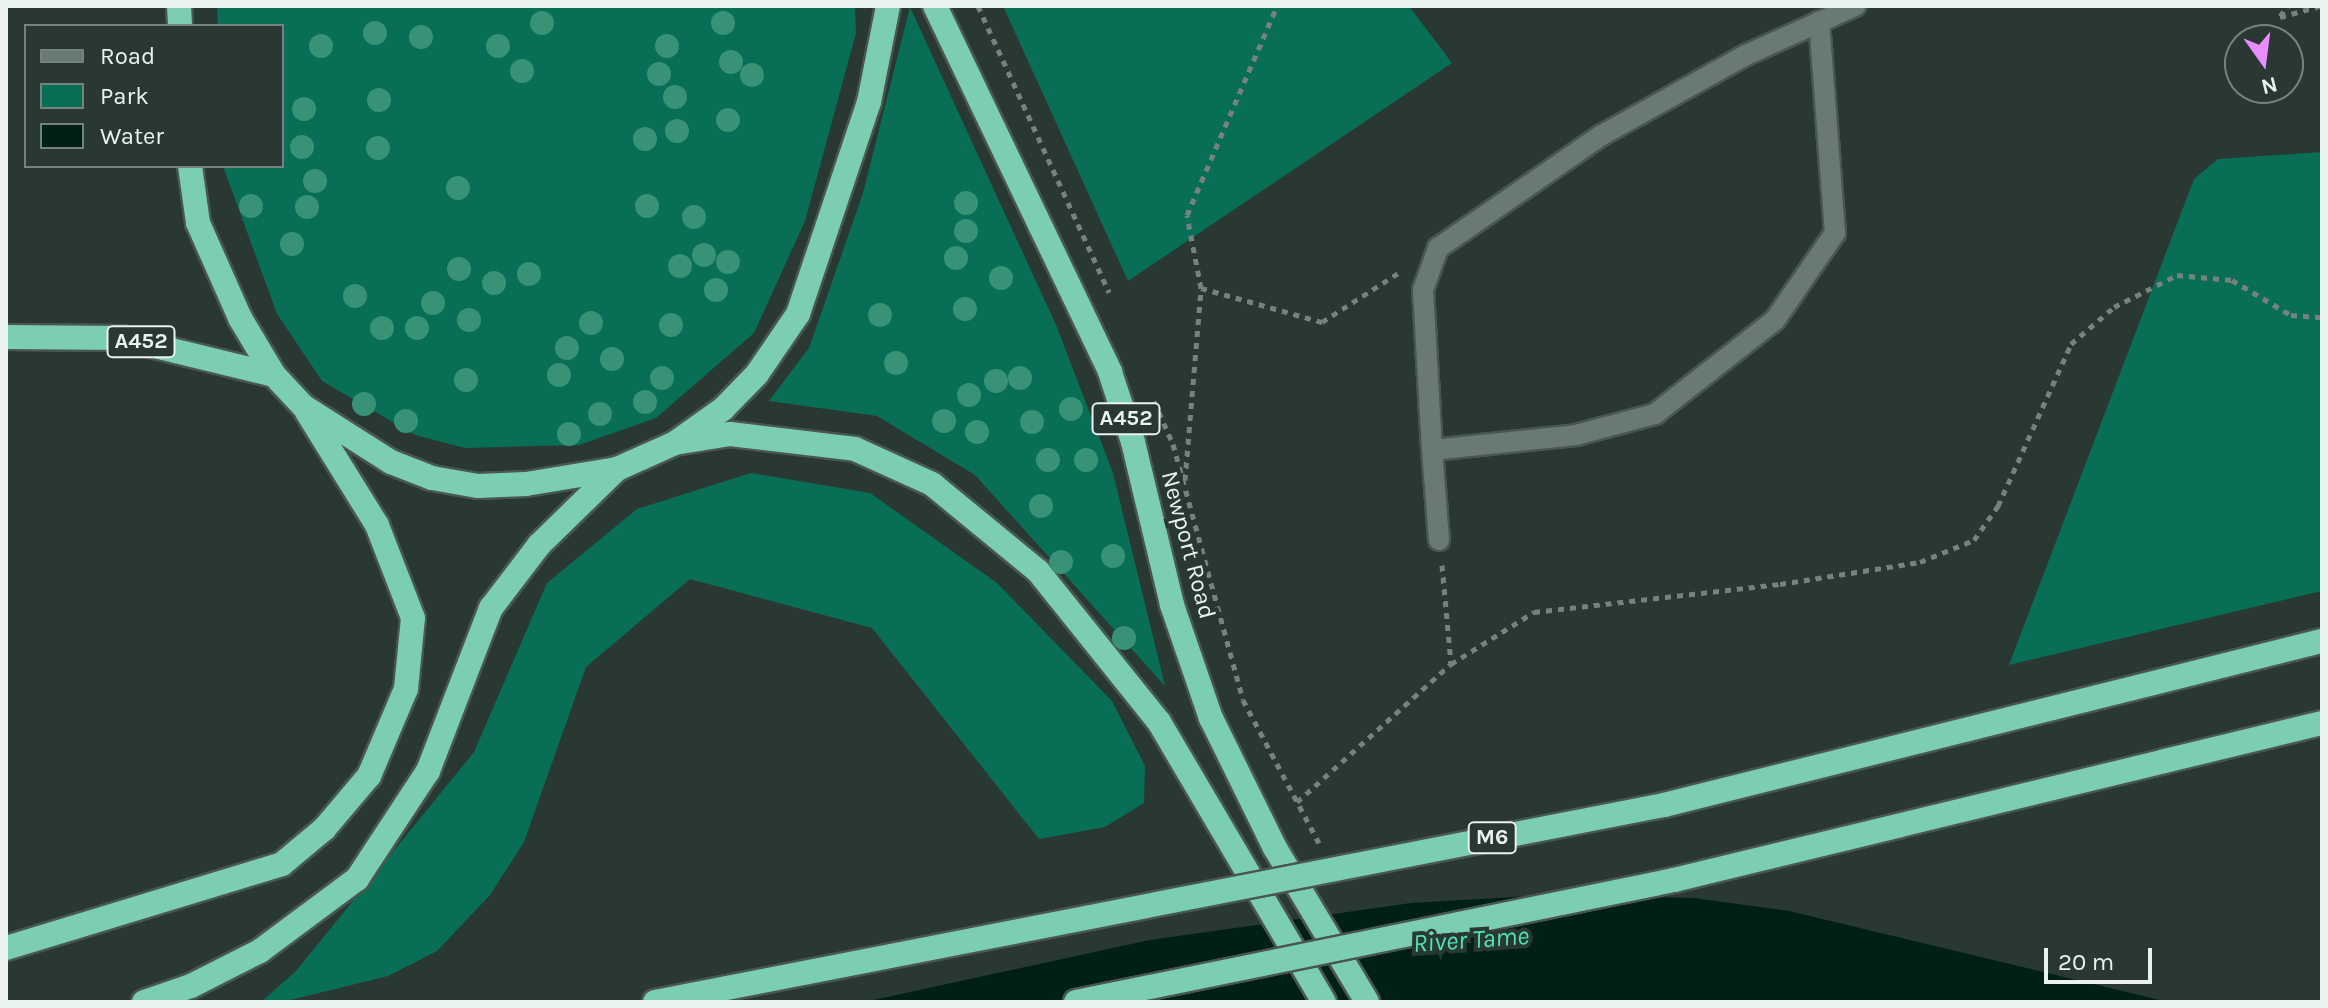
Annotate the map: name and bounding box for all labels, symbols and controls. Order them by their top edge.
legend [24,24,284,168]
north arrow [2224,24,2304,104]
text: Road [100,42,155,70]
text: N [2259,71,2280,100]
text: Park [100,82,149,110]
text: Water [100,122,164,150]
road number: A452 [105,324,177,360]
road number: A452 [1090,401,1162,437]
street label: Newport Road [1154,468,1222,622]
road number: M6 [1466,820,1518,856]
water label: River Tame [1412,920,1530,960]
scale bar [2048,932,2156,982]
text: 20 m [2058,948,2114,976]

